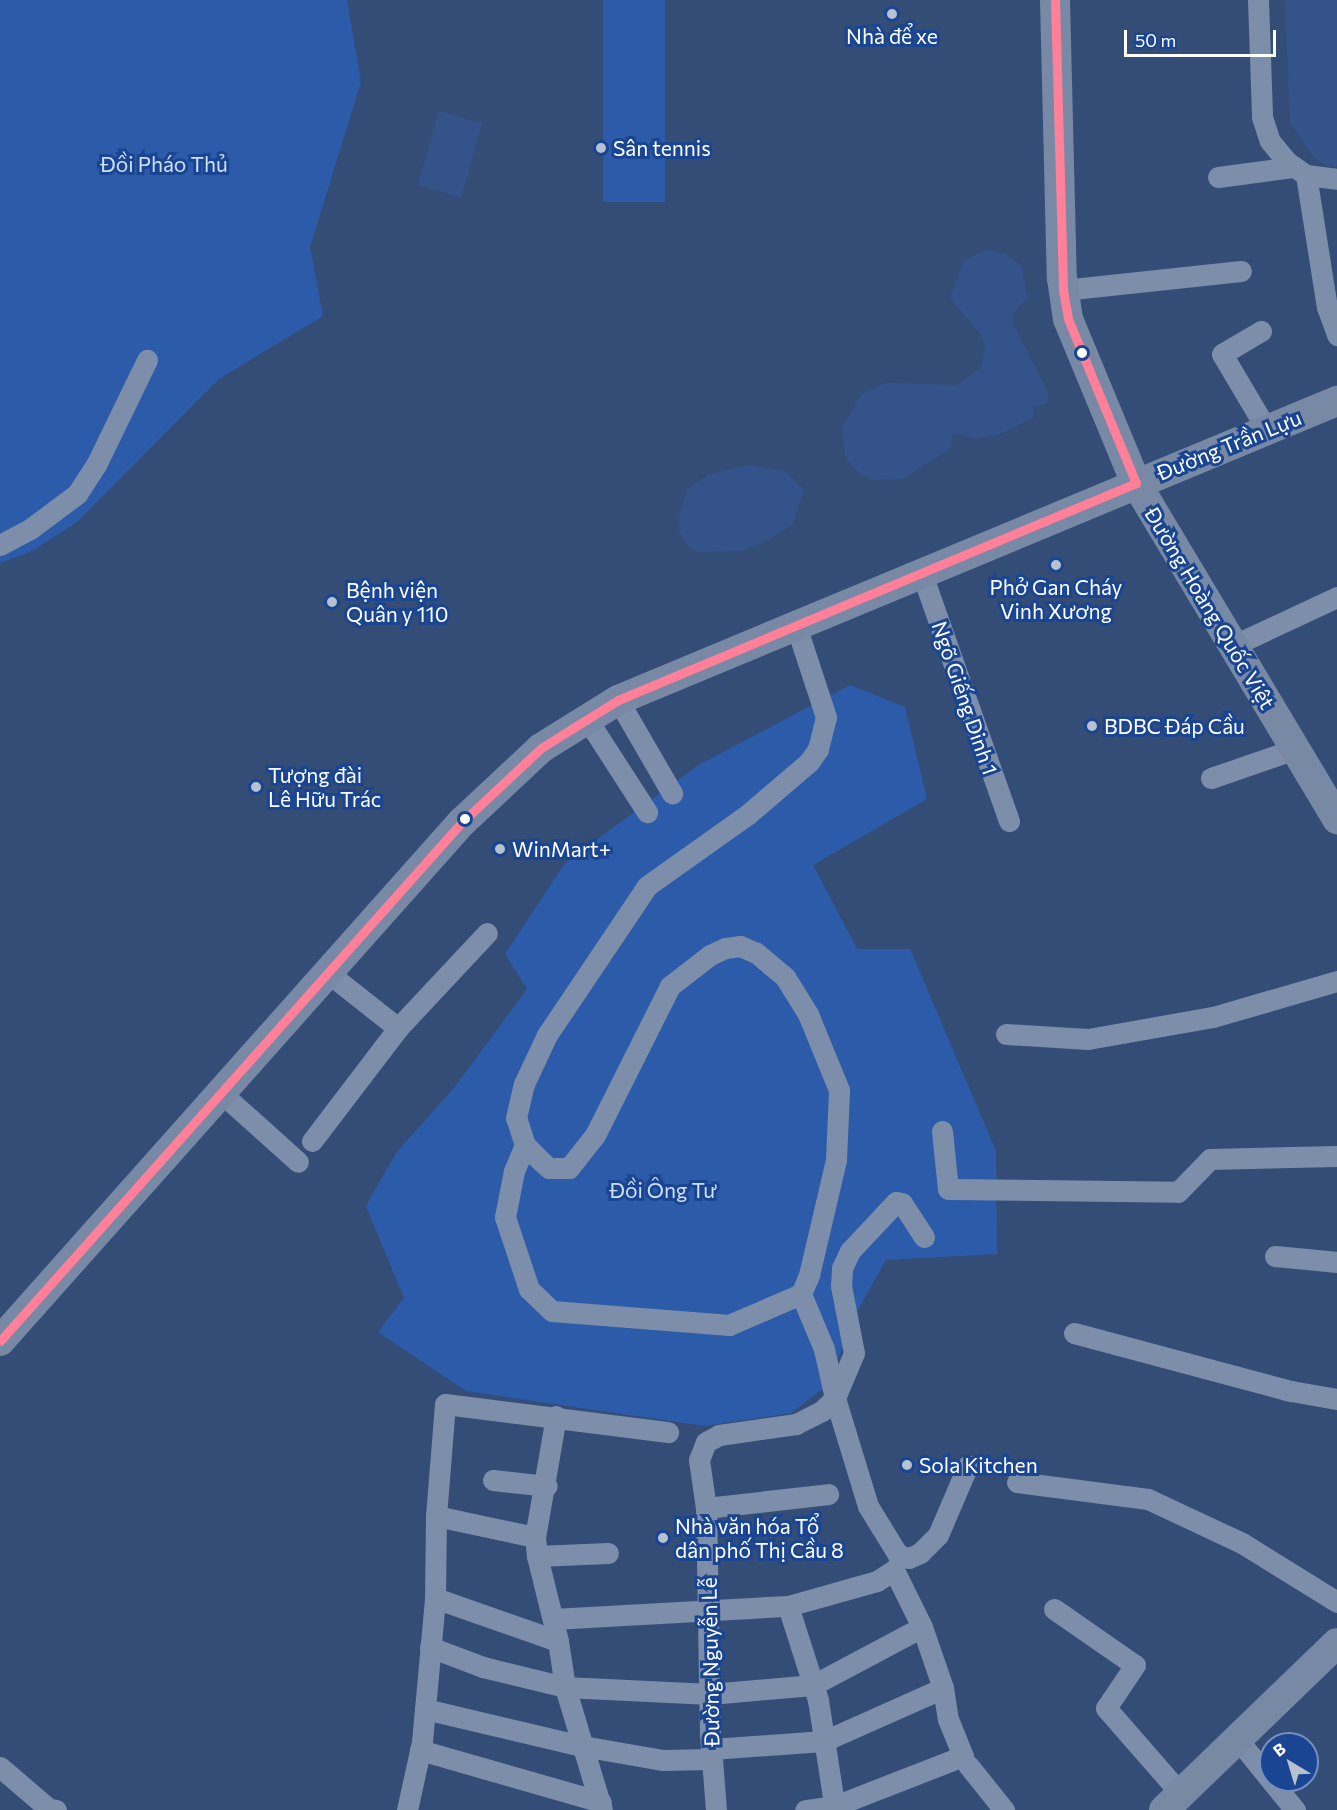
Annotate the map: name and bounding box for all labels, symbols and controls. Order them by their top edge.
marker: Nhà để xe [885,7,899,21]
scale bar [1127,18,1278,56]
place label: Nhà để xe [846,23,938,49]
text: 50 m [1135,29,1176,51]
place label: Sân tennis [613,135,711,161]
marker: Sân tennis [594,141,608,155]
park label: Đồi Pháo Thủ [100,151,228,177]
unlabelled marker [1076,347,1088,359]
street label: Đường Trần Lựu [1153,405,1305,485]
street label: Đường Hoàng Quốc Việt [1140,502,1280,714]
marker: Phở Gan Cháy Vinh Xương [1049,558,1063,572]
place label: Phở Gan Cháy Vinh Xương [990,574,1122,624]
place label: Bệnh viện Quân y 110 [346,577,448,627]
marker: Bệnh viện Quân y 110 [323,593,341,611]
street label: Ngõ Giếng Dinh 1 [927,618,1003,778]
place label: BDBC Đáp Cầu [1104,713,1245,739]
marker: BDBC Đáp Cầu [1085,719,1099,733]
place label: Tượng đài Lê Hữu Trác [268,762,381,812]
marker: Tượng đài Lê Hữu Trác [249,780,263,794]
unlabelled marker [459,813,471,825]
place label: WinMart+ [512,836,611,862]
marker: WinMart+ [493,842,507,856]
park label: Đồi Ông Tư [609,1177,717,1203]
place label: Sola Kitchen [919,1452,1038,1478]
marker: Sola Kitchen [900,1458,914,1472]
place label: Nhà văn hóa Tổ dân phố Thị Cầu 8 [675,1513,844,1563]
marker: Nhà văn hóa Tổ dân phố Thị Cầu 8 [656,1531,670,1545]
street label: Đường Nguyễn Lễ [696,1577,724,1747]
north arrow [1259,1732,1319,1792]
text: B [1269,1738,1289,1760]

